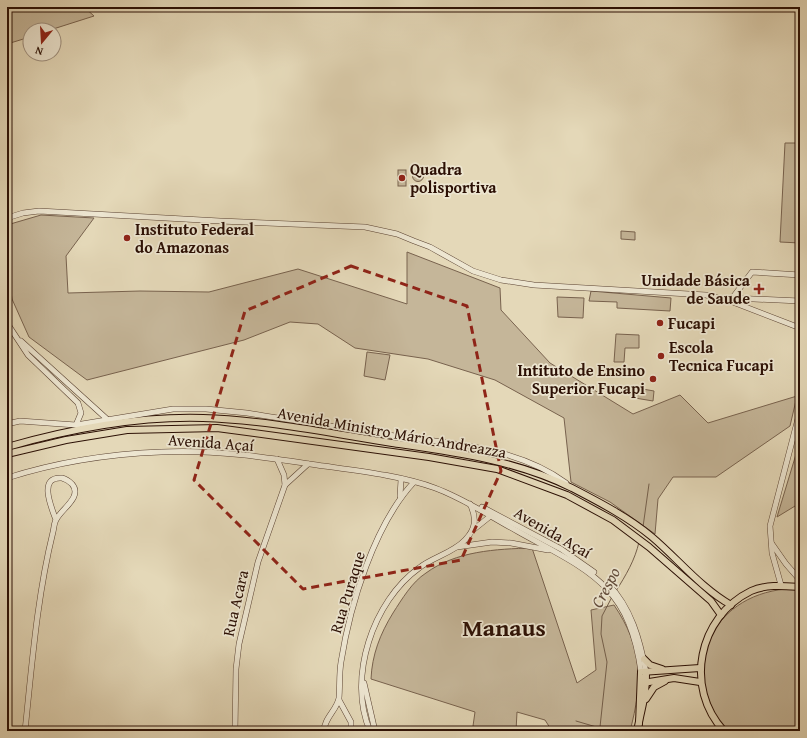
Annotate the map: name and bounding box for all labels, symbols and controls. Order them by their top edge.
north arrow [22,22,62,62]
text: N [32,43,45,60]
place label: Quadra polisportiva [410,157,497,199]
marker: Quadra polisportiva [397,173,407,183]
place label: Instituto Federal do Amazonas [135,217,254,259]
marker: Instituto Federal do Amazonas [122,233,132,243]
place label: Unidade Básica de Saude [641,268,751,310]
marker: Unidade Básica de Saude [753,283,765,295]
place label: Fucapi [668,311,715,335]
marker: Fucapi [655,318,665,328]
place label: Escola Tecnica Fucapi [669,335,774,377]
marker: Escola Tecnica Fucapi [656,351,666,361]
place label: Intituto de Ensino Superior Fucapi [517,358,645,400]
marker: Intituto de Ensino Superior Fucapi [648,374,658,384]
street label: Avenida Ministro Mário Andreazza [276,400,509,464]
street label: Avenida Açaí [167,427,255,457]
street label: Avenida Açaí [510,500,597,564]
street label: Rua Puraque [323,548,371,636]
water label: Crespo [584,562,626,612]
street label: Rua Acara [216,567,254,638]
district label: Manaus [462,610,546,645]

